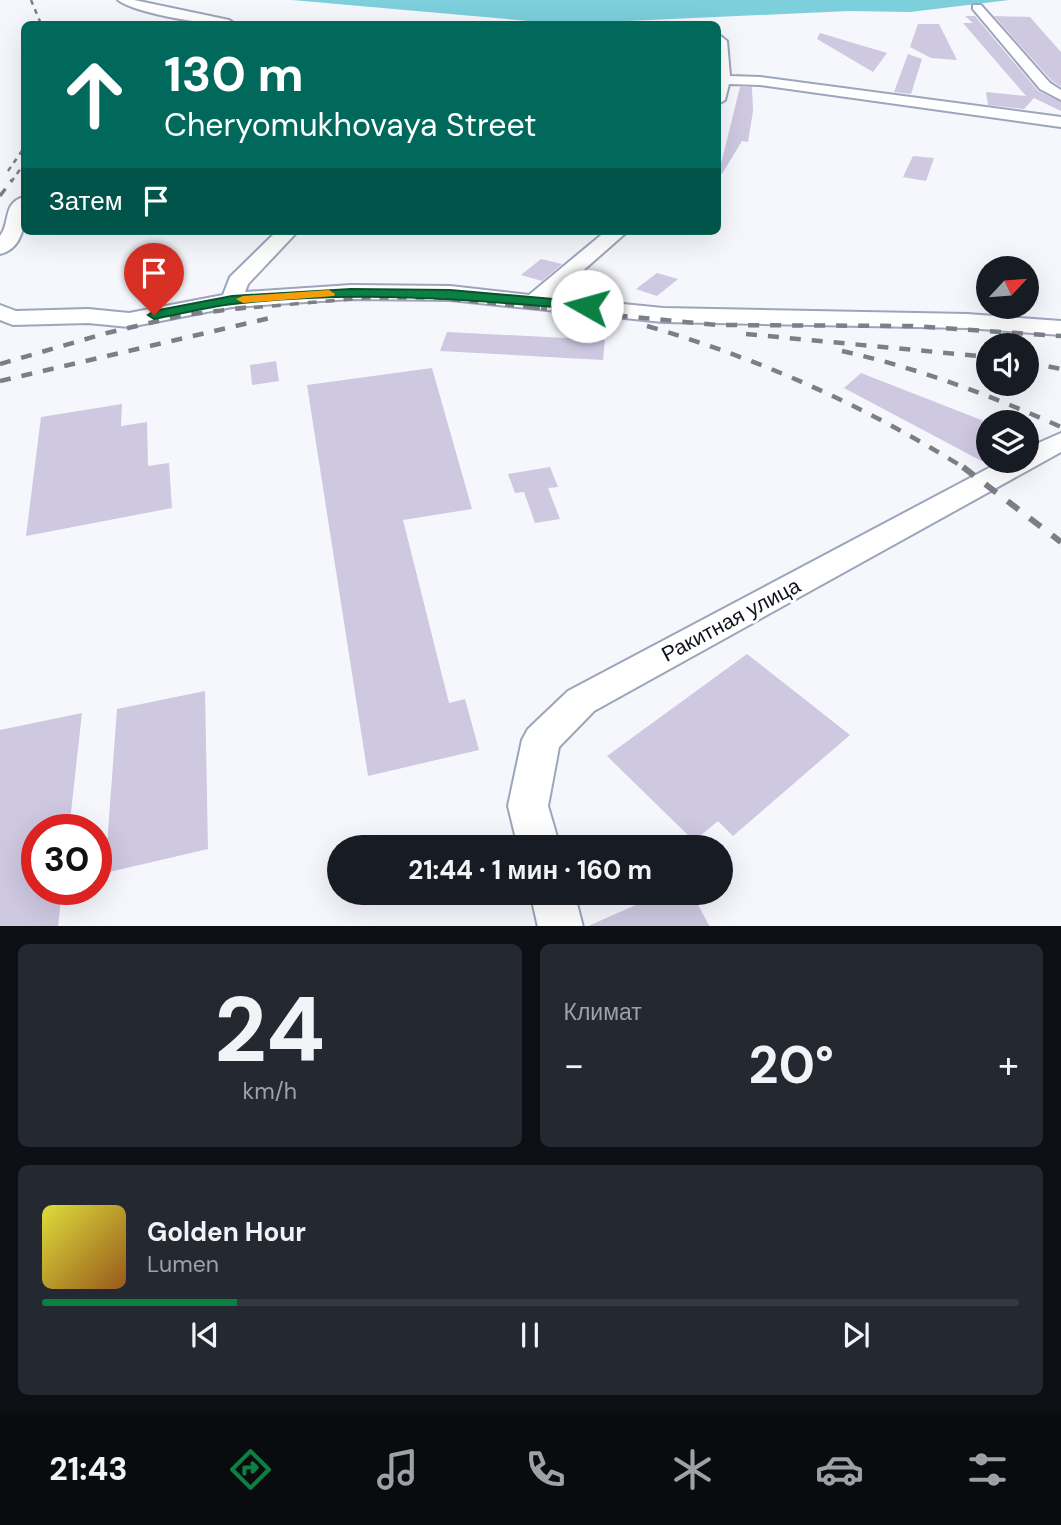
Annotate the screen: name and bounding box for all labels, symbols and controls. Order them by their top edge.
text: 130 m [164,42,304,106]
icon: ahead [49,49,140,140]
text: Cheryomukhovaya Street [164,104,537,146]
icon: arrive [137,182,175,220]
text: Затем [49,184,123,218]
pin [124,243,184,315]
icon: arrive [135,254,173,292]
north arrow [976,256,1040,318]
map controls [976,256,1039,473]
position arrow [550,269,624,343]
button: sound [976,333,1039,396]
button: layers [976,410,1039,473]
street label: Ракитная улица [657,571,806,668]
speed limit sign: 30 [21,814,112,905]
text: 21:44 · 1 мин · 160 m [408,853,652,887]
text: 24 [214,971,325,1089]
text: Климат [564,997,642,1027]
text: 20° [749,1031,834,1099]
text: − [564,1040,584,1090]
text: + [998,1040,1019,1090]
text: km/h [243,1076,297,1106]
text: Golden Hour [147,1215,306,1249]
text: Lumen [147,1249,219,1279]
icon: previous [186,1316,224,1354]
icon: pause [511,1316,549,1354]
icon: next [837,1316,875,1354]
icon: directions [226,1445,275,1494]
icon: music [373,1445,422,1494]
icon: phone [521,1445,570,1494]
icon: climate [668,1445,717,1494]
icon: car [815,1445,864,1494]
icon: filters [963,1445,1012,1494]
text: 21:43 [49,1448,128,1490]

